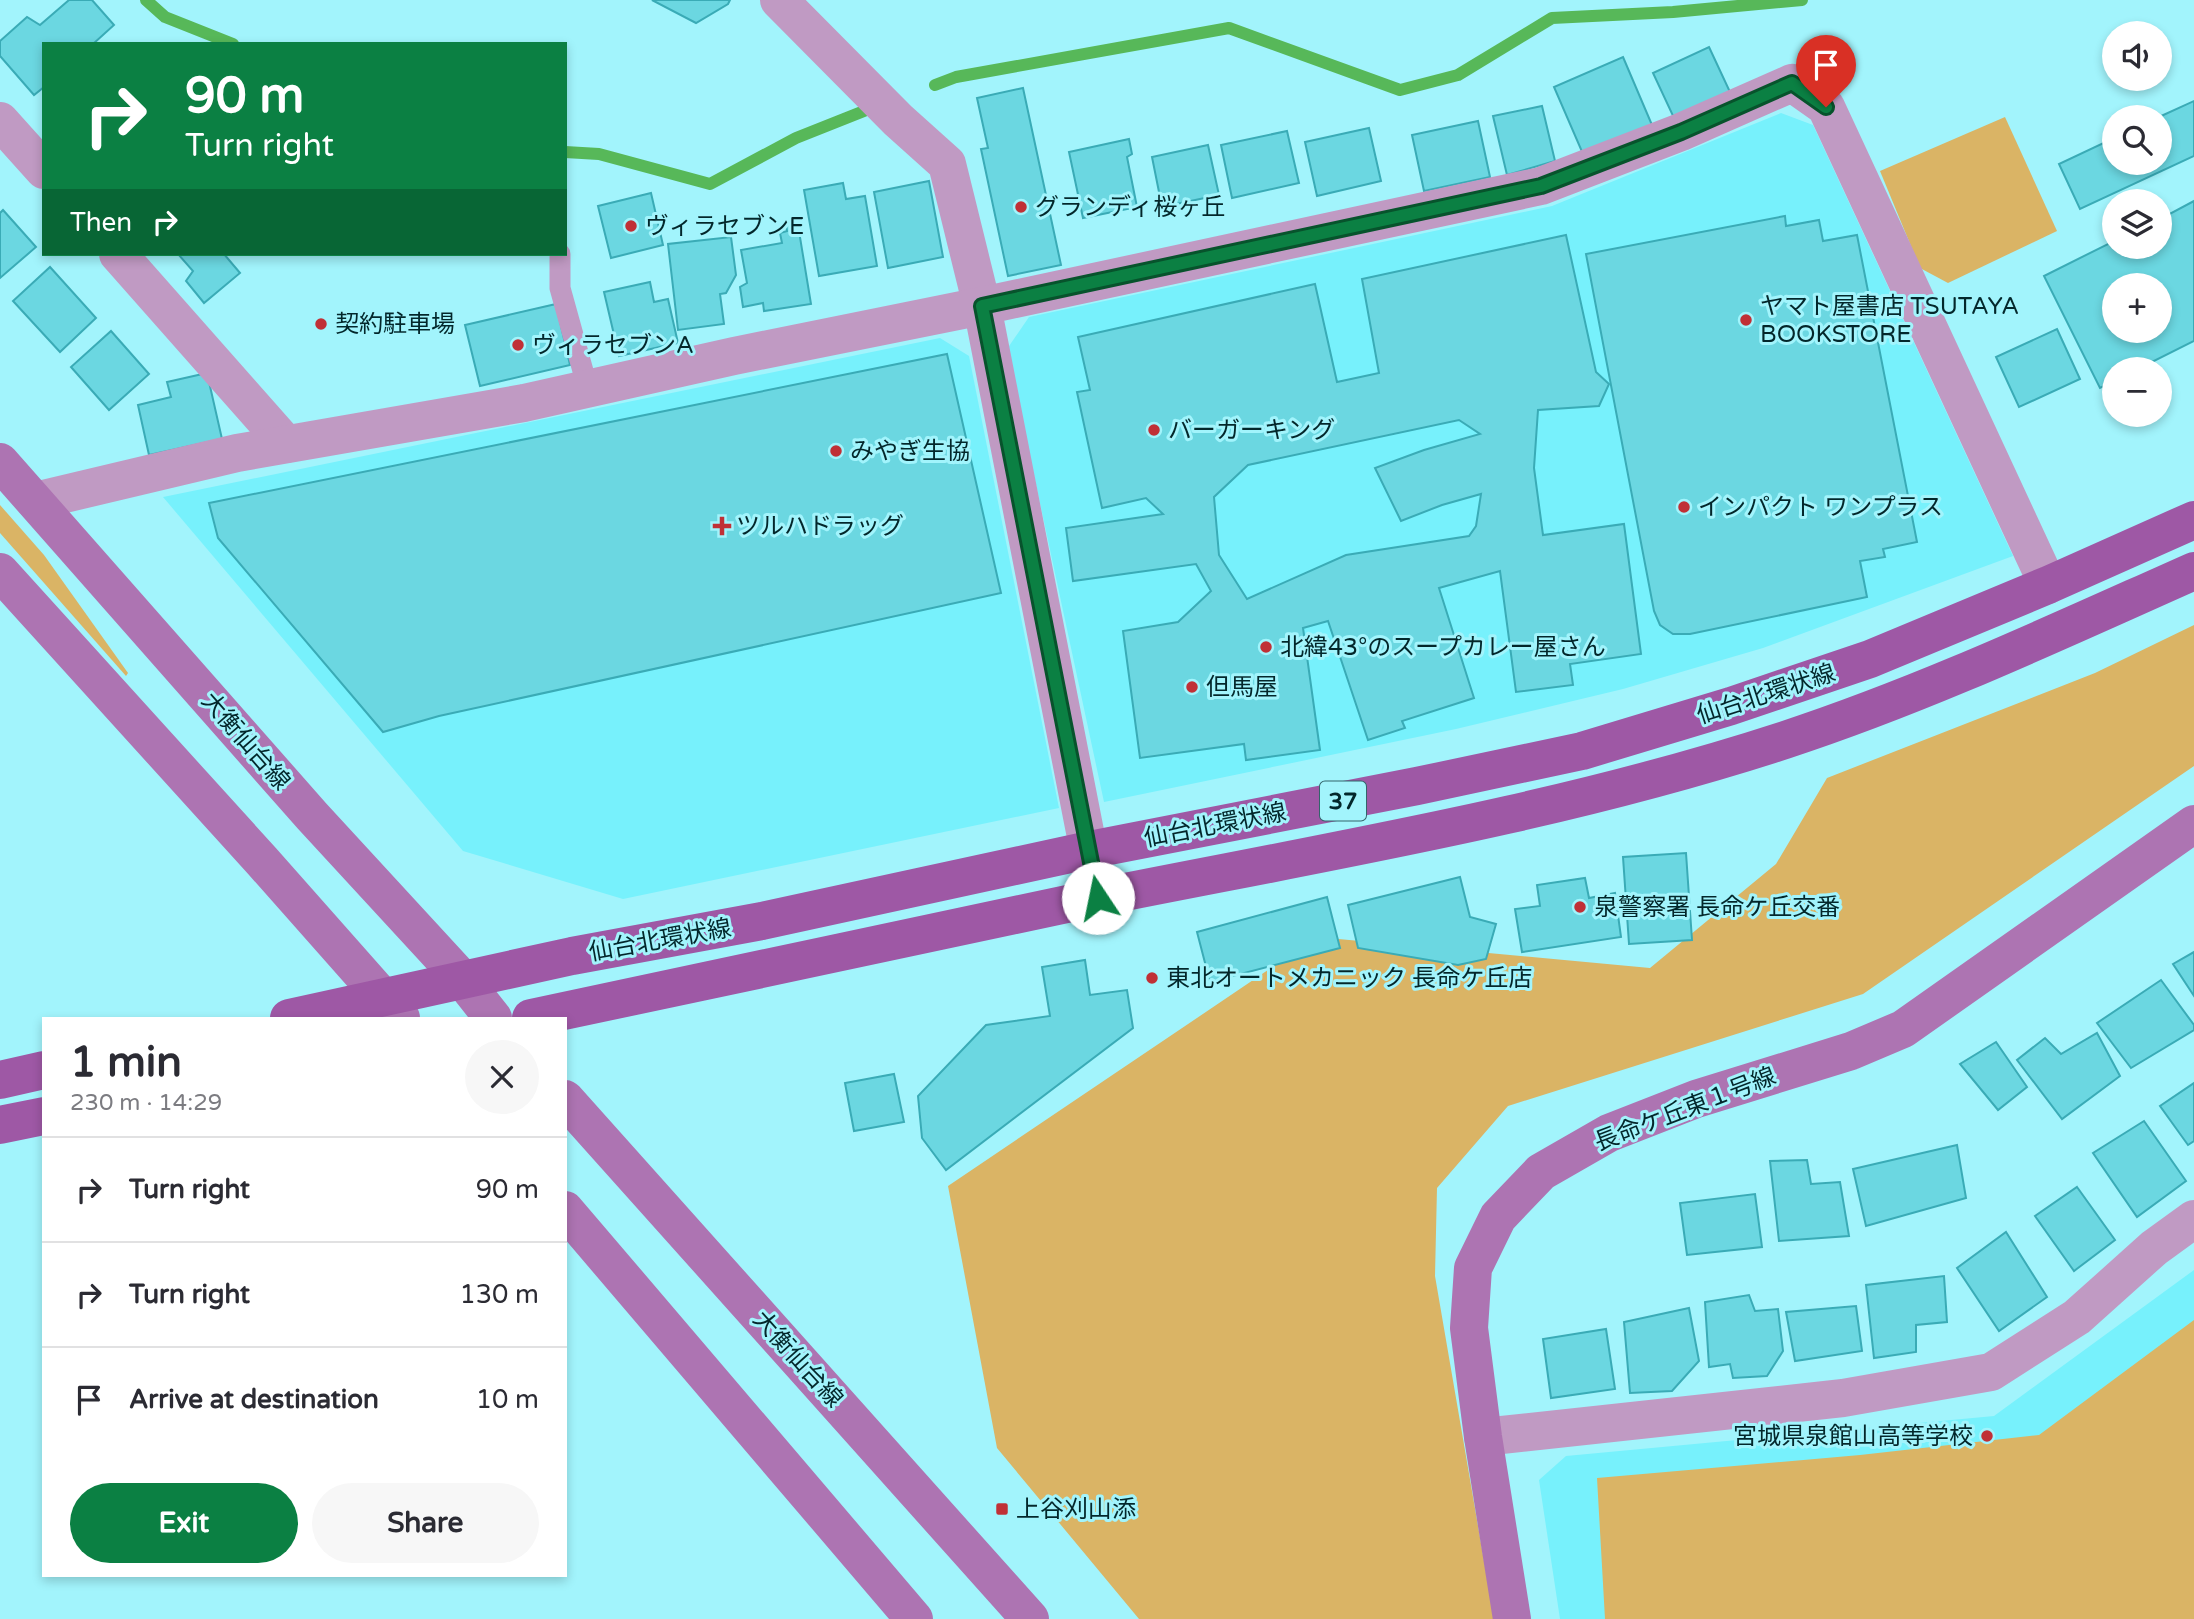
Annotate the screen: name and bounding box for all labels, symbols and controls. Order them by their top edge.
map controls [2102,21,2172,427]
button: sound [2102,21,2172,91]
pin [1796,35,1856,107]
icon: arrive [1807,46,1845,84]
text: 90 m [185,67,304,126]
icon: right [70,70,161,161]
button: search [2102,105,2172,175]
text: Turn right [185,127,334,165]
button: layers [2102,189,2172,259]
place label: グランディ桜ヶ丘 [1035,193,1225,222]
marker: グランディ桜ヶ丘 [1013,199,1029,215]
icon: right [146,203,184,241]
text: Then [70,207,132,238]
place label: ヴィラセブンE [645,212,804,241]
marker: ヴィラセブンE [623,218,639,234]
button: + [2102,273,2172,343]
place label: ヤマト屋書店 TSUTAYA BOOKSTORE [1760,292,2019,349]
place label: 契約駐車場 [335,310,455,339]
marker: ヤマト屋書店 TSUTAYA BOOKSTORE [1738,312,1754,328]
marker: 契約駐車場 [313,316,329,332]
place label: ヴィラセブンA [532,331,694,360]
marker: ヴィラセブンA [510,337,526,353]
button: − [2102,357,2172,427]
place label: バーガーキング [1168,416,1335,445]
marker: バーガーキング [1146,422,1162,438]
place label: みやぎ生協 [850,437,970,466]
marker: みやぎ生協 [828,443,844,459]
place label: インパクト ワンプラス [1698,493,1943,522]
marker: インパクト ワンプラス [1676,499,1692,515]
place label: ツルハドラッグ [736,512,904,541]
marker: ツルハドラッグ [714,518,730,534]
place label: 北緯43°のスープカレー屋さん [1280,633,1606,662]
marker: 北緯43°のスープカレー屋さん [1258,639,1274,655]
street label: 仙台北環状線 [1693,658,1839,731]
place label: 但馬屋 [1206,673,1278,702]
marker: 但馬屋 [1184,679,1200,695]
street label: 大衡仙台線 [195,687,296,796]
road number: 37 [1320,782,1366,820]
street label: 仙台北環状線 [1142,798,1289,853]
position arrow [1061,861,1135,935]
place label: 泉警察署 長命ケ丘交番 [1594,893,1840,922]
marker: 泉警察署 長命ケ丘交番 [1572,899,1588,915]
street label: 仙台北環状線 [587,914,734,967]
place label: 東北オートメカニック 長命ケ丘店 [1166,964,1532,993]
marker: 東北オートメカニック 長命ケ丘店 [1144,970,1160,986]
text: 1 min [70,1037,182,1088]
button: close [465,1040,539,1114]
street label: 長命ケ丘東１号線 [1590,1062,1780,1157]
text: 230 m · 14:29 [70,1089,222,1117]
icon: right [70,1171,108,1209]
text: Turn right [129,1174,250,1205]
text: 90 m [476,1174,539,1205]
icon: right [70,1276,108,1314]
text: Turn right [129,1279,250,1310]
text: 130 m [459,1279,539,1310]
street label: 大衡仙台線 [747,1305,849,1414]
icon: arrive [70,1381,108,1419]
text: Arrive at destination [129,1384,379,1415]
text: 10 m [476,1384,539,1415]
place label: 宮城県泉館山高等学校 [1733,1422,1973,1451]
marker: 宮城県泉館山高等学校 [1979,1428,1995,1444]
button: Exit [70,1483,298,1563]
button: Share [312,1483,539,1563]
place label: 上谷刈山添 [1016,1495,1136,1524]
marker: 上谷刈山添 [994,1501,1010,1517]

